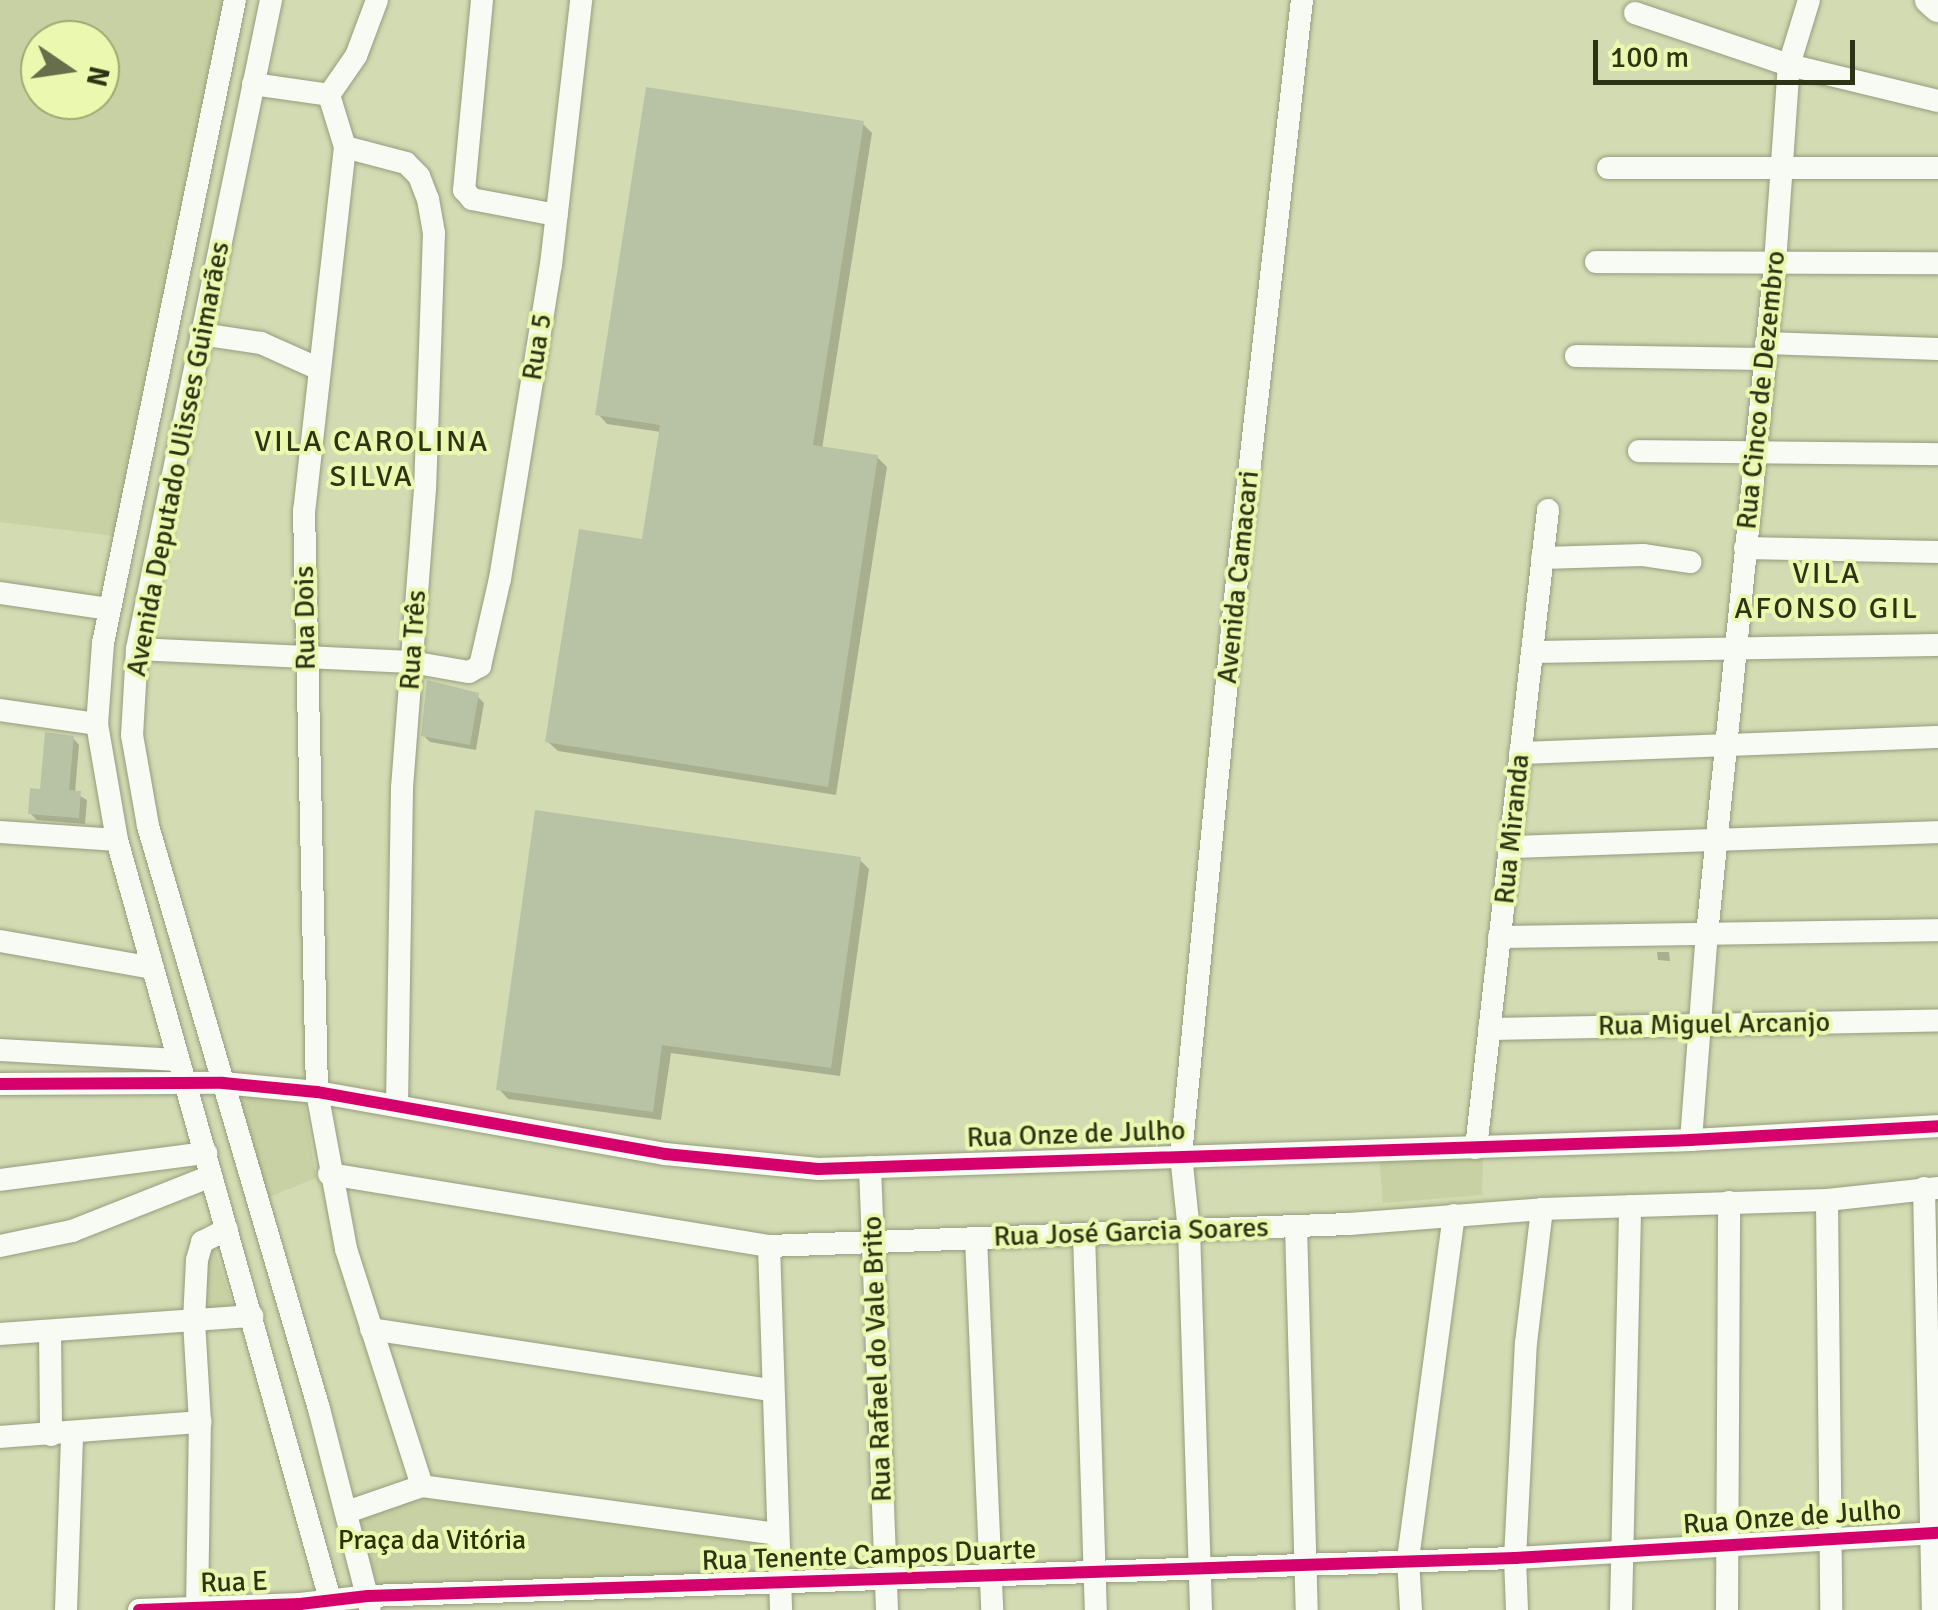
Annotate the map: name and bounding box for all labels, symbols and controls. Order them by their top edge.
north arrow [20,20,120,120]
scale bar [1598,20,1860,82]
text: 100 m [1610,39,1689,76]
text: N [79,63,116,90]
street label: Avenida Deputado Ulisses Guimarães [119,239,237,679]
street label: Rua Cinco de Dezembro [1730,249,1792,531]
street label: Rua 5 [515,311,559,383]
district label: VILA CAROLINA SILVA [254,424,490,494]
street label: Avenida Camacari [1210,469,1266,685]
district label: VILA AFONSO GIL [1734,556,1920,626]
street label: Rua Dois [287,566,323,670]
street label: Rua Três [393,589,433,691]
street label: Rua Miranda [1487,752,1537,906]
street label: Rua Miguel Arcanjo [1598,1005,1830,1043]
street label: Rua Onze de Julho [966,1113,1186,1155]
street label: Rua José Garcia Soares [993,1210,1269,1254]
street label: Rua Rafael do Vale Brito [855,1215,899,1503]
street label: Rua Onze de Julho [1682,1493,1902,1541]
park label: Praça da Vitória [338,1523,526,1557]
street label: Rua Tenente Campos Duarte [701,1532,1037,1578]
street label: Rua E [200,1564,268,1600]

